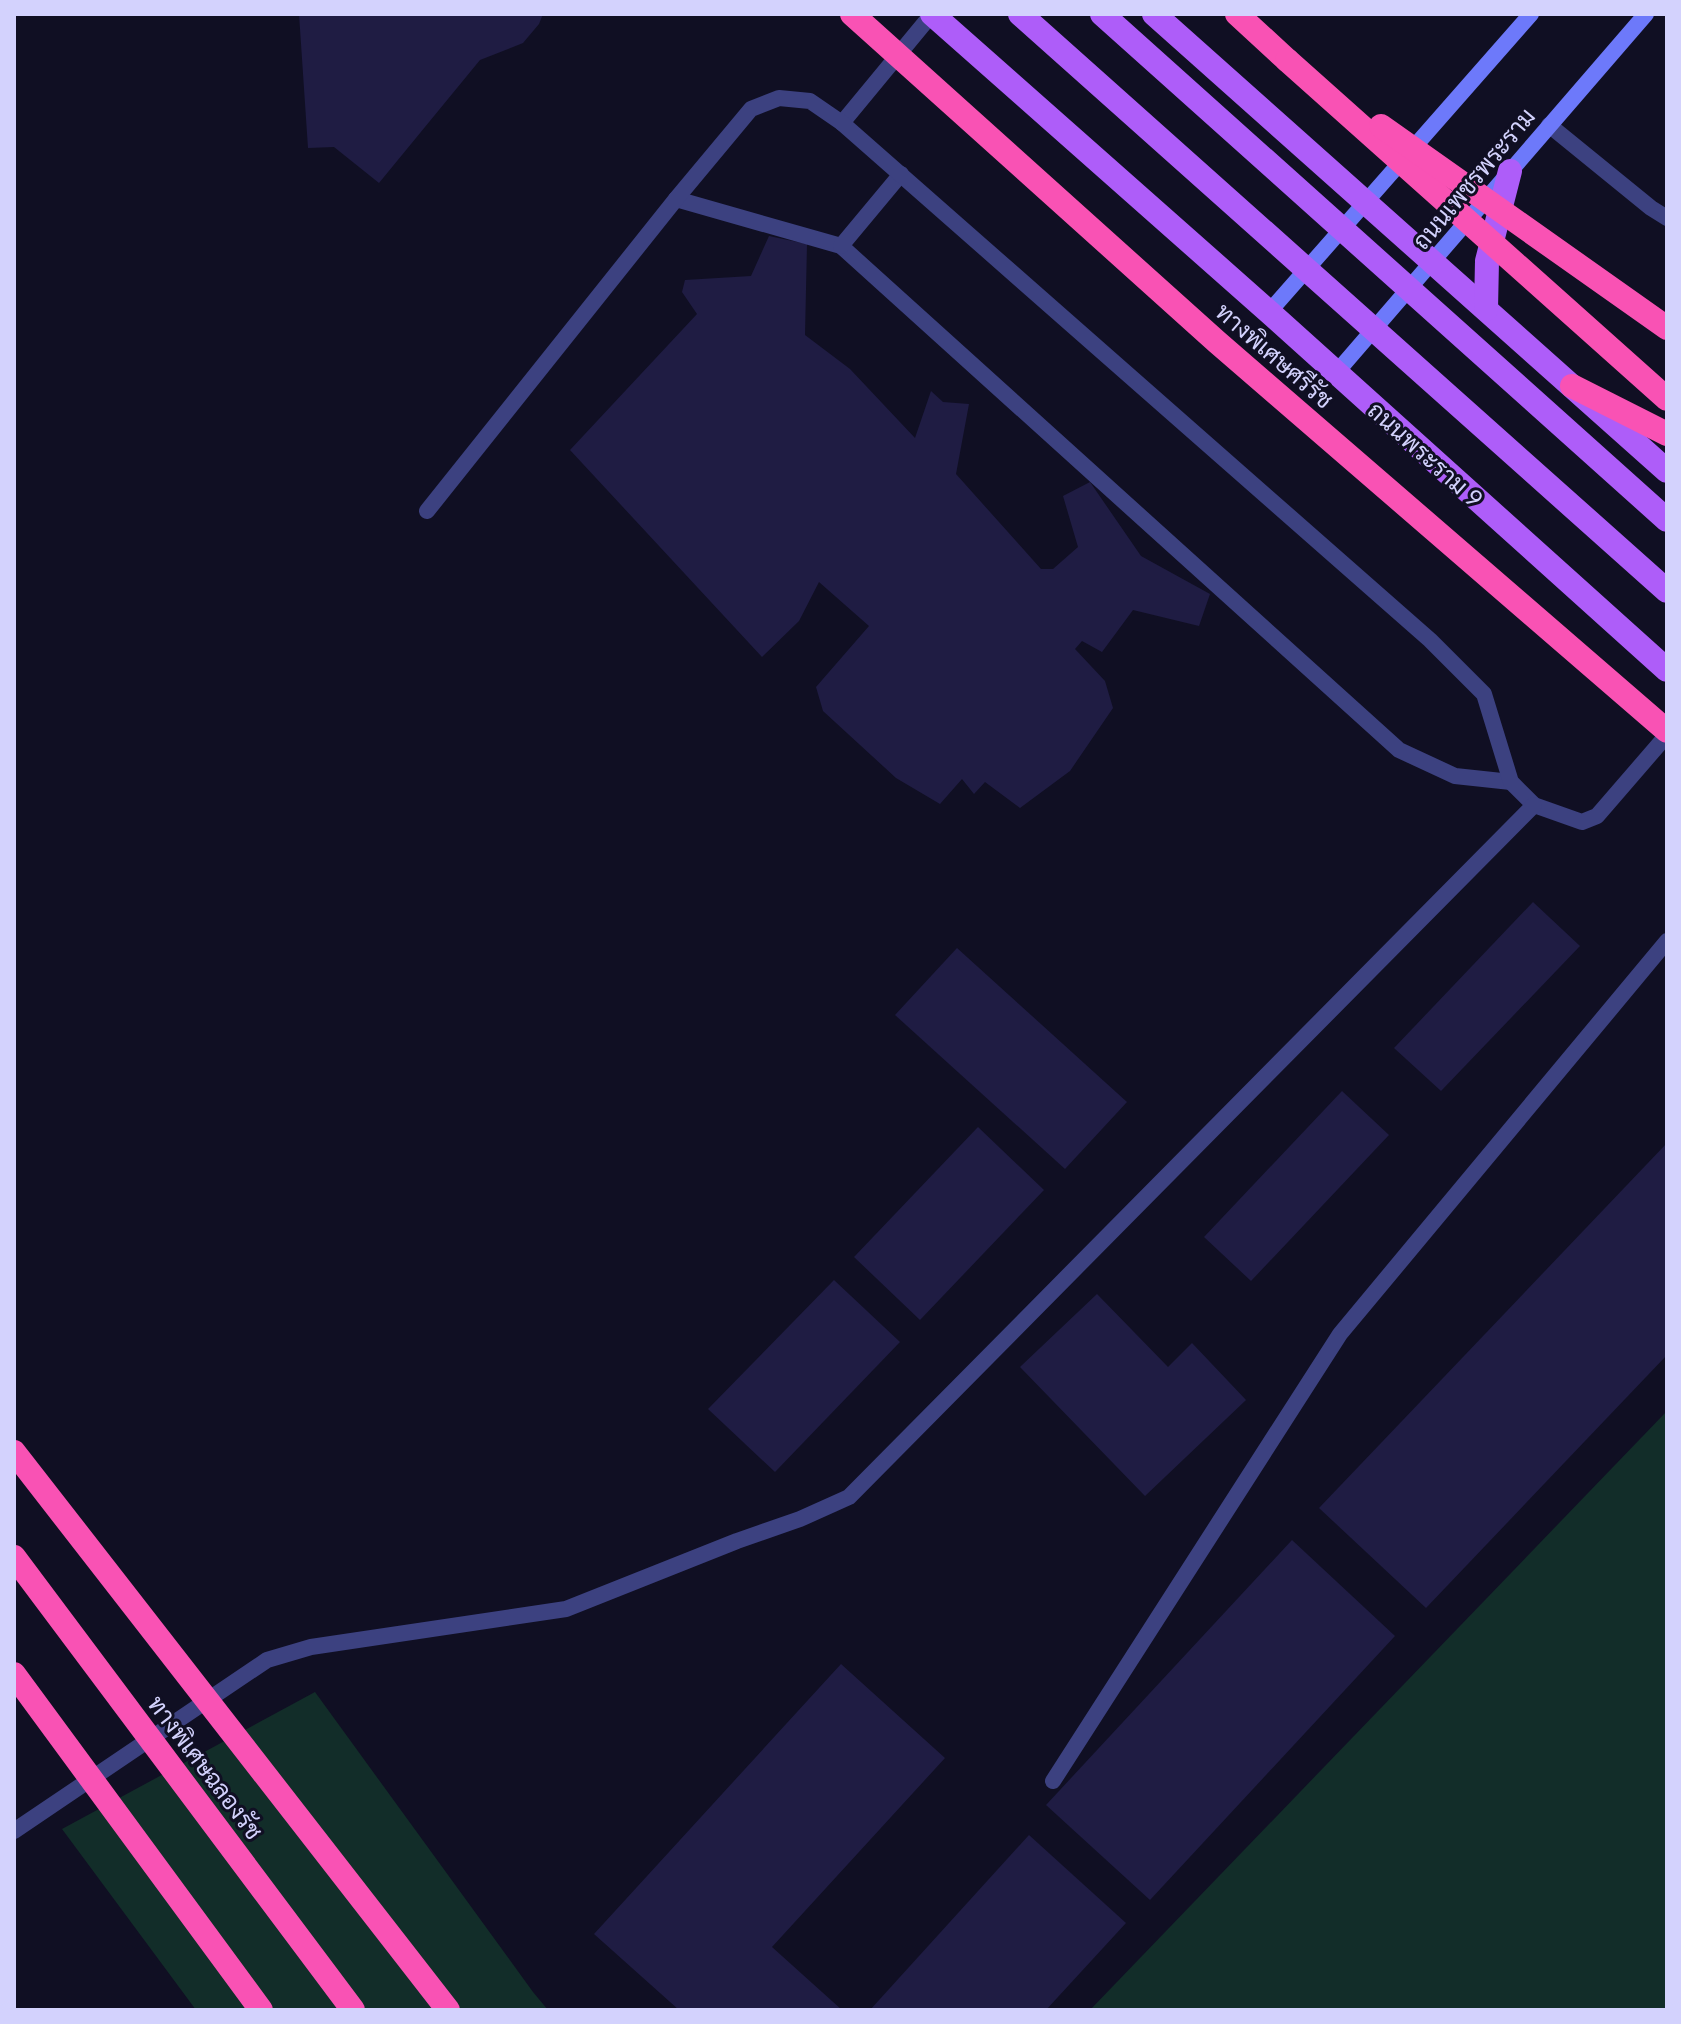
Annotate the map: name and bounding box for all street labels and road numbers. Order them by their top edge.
street label: ถนนเพชรพระราม [1406,102,1540,254]
street label: ทางพิเศษศรีรัช [1210,296,1340,414]
street label: ถนนพระราม 9 [1363,395,1489,513]
street label: ทางพิเศษฉลองรัช [143,1689,269,1845]

